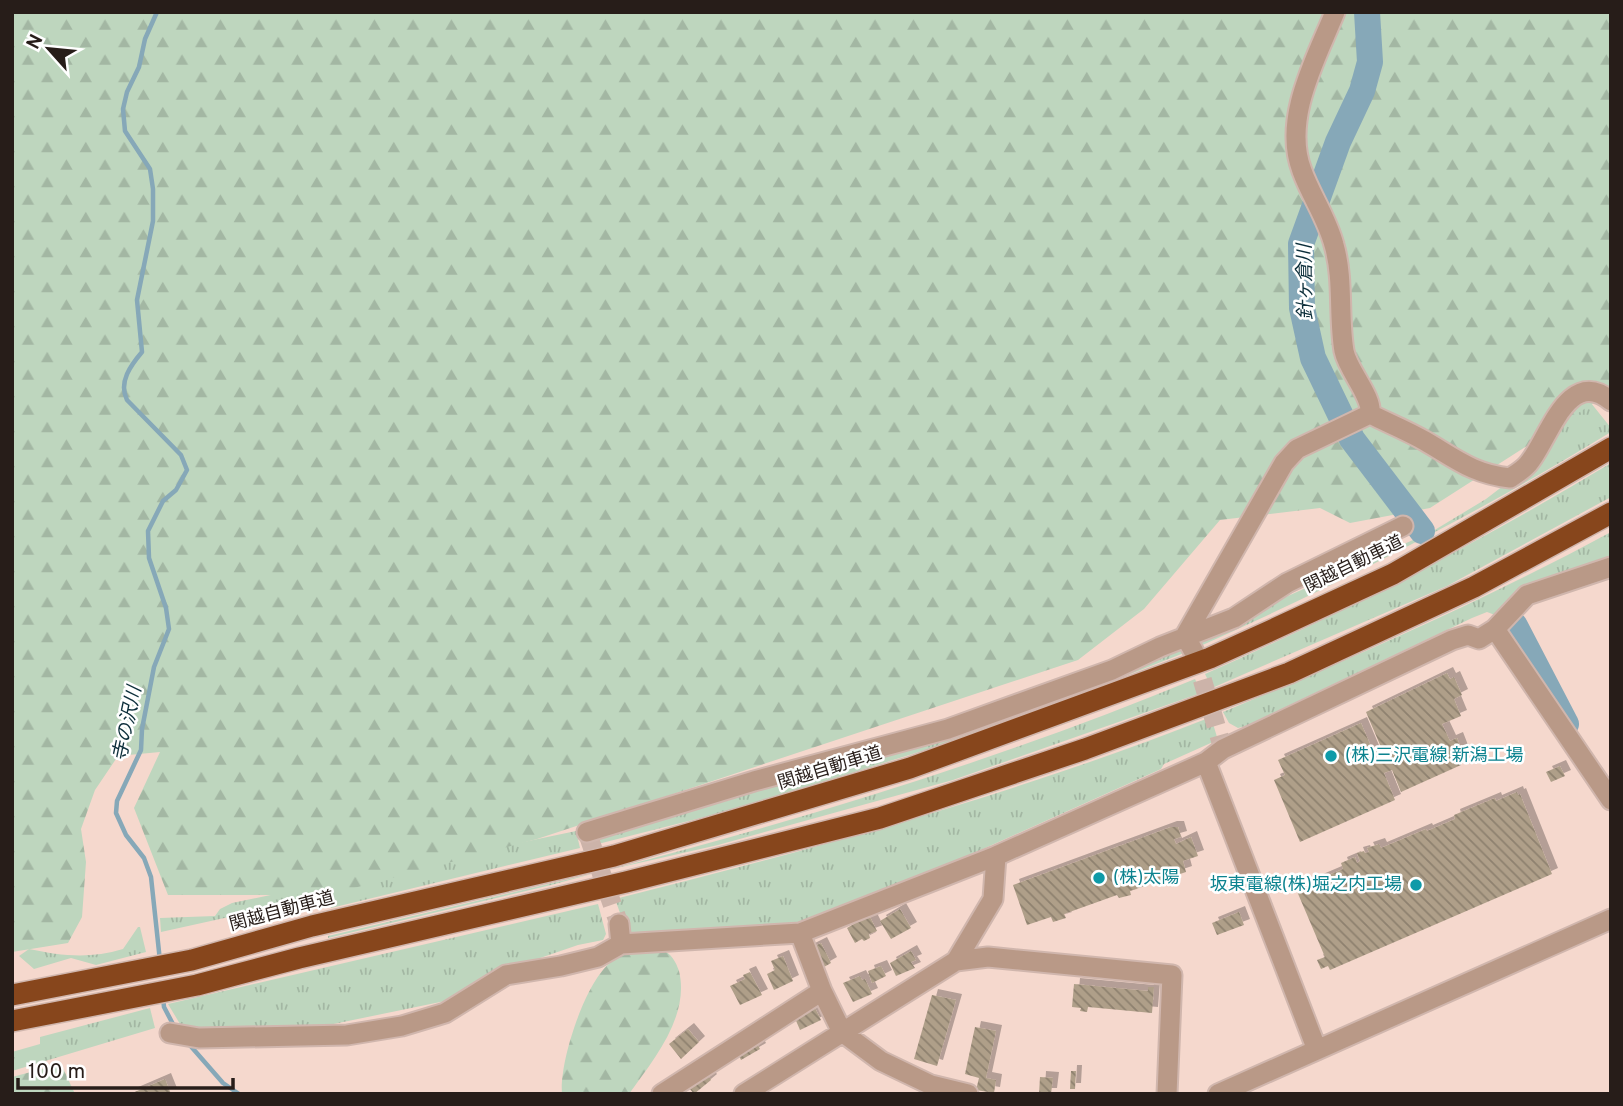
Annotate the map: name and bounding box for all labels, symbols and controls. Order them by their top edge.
north arrow [14,14,84,84]
text: N [22,31,49,54]
water label: 針ヶ倉川 [1293,242,1319,320]
street label: 関越自動車道 [1300,531,1408,599]
water label: 寺の沢川 [108,682,148,764]
street label: 関越自動車道 [775,742,885,796]
place label: (株)三沢電線 新潟工場 [1345,745,1524,768]
marker: (株)三沢電線 新潟工場 [1323,748,1339,764]
place label: (株)太陽 [1113,867,1179,890]
marker: (株)太陽 [1091,870,1107,886]
place label: 坂東電線(株)堀之内工場 [1210,874,1402,897]
marker: 坂東電線(株)堀之内工場 [1408,877,1424,893]
street label: 関越自動車道 [227,887,337,937]
scale bar [18,1046,233,1090]
text: 100 m [28,1059,85,1086]

